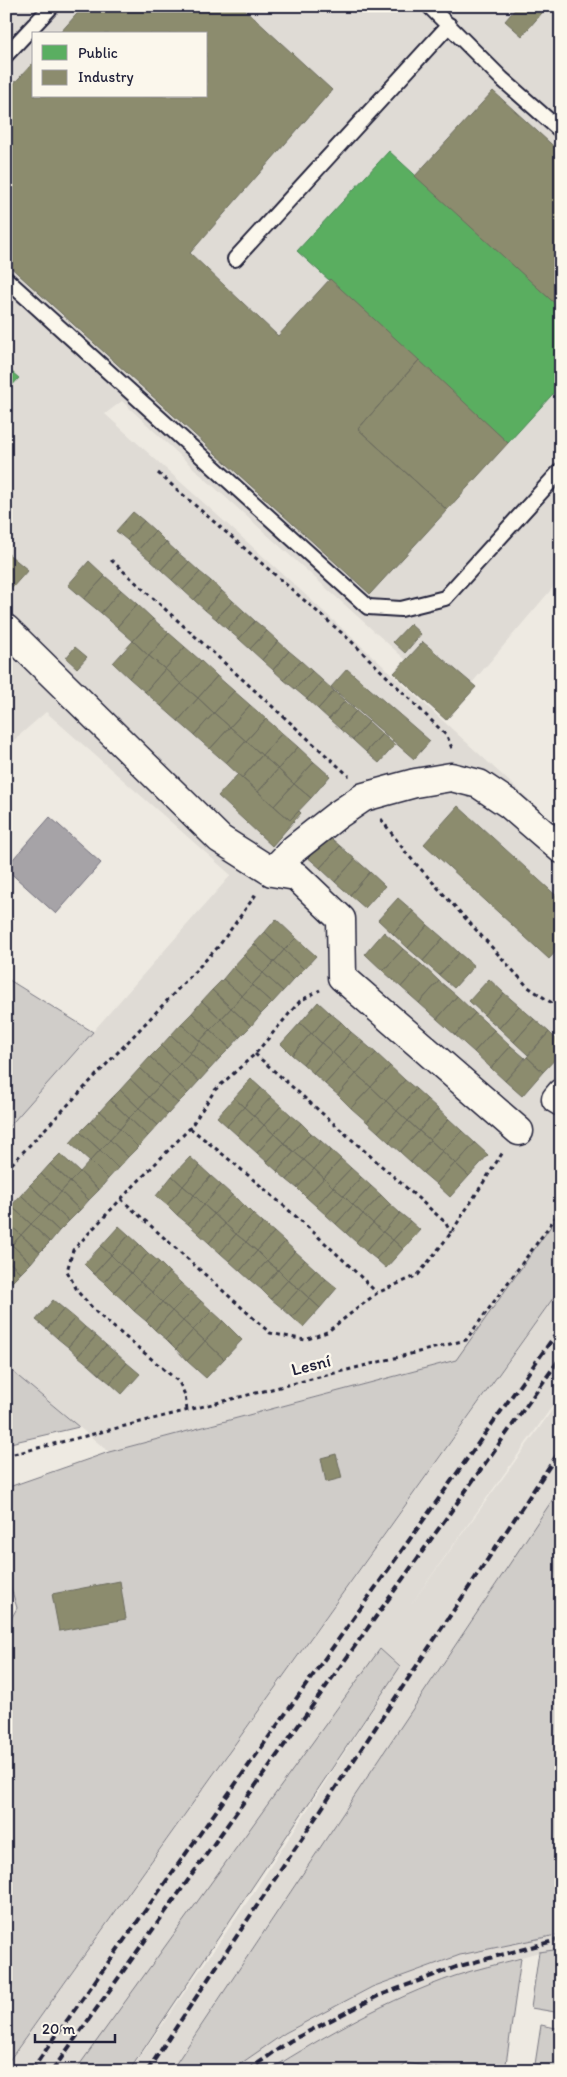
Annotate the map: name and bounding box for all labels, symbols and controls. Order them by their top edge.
legend [32,32,208,98]
text: Public [78,44,118,62]
text: Industry [78,68,134,86]
street label: Lesní [289,1349,333,1380]
scale bar [35,2012,115,2044]
text: 20 m [42,2020,76,2038]

